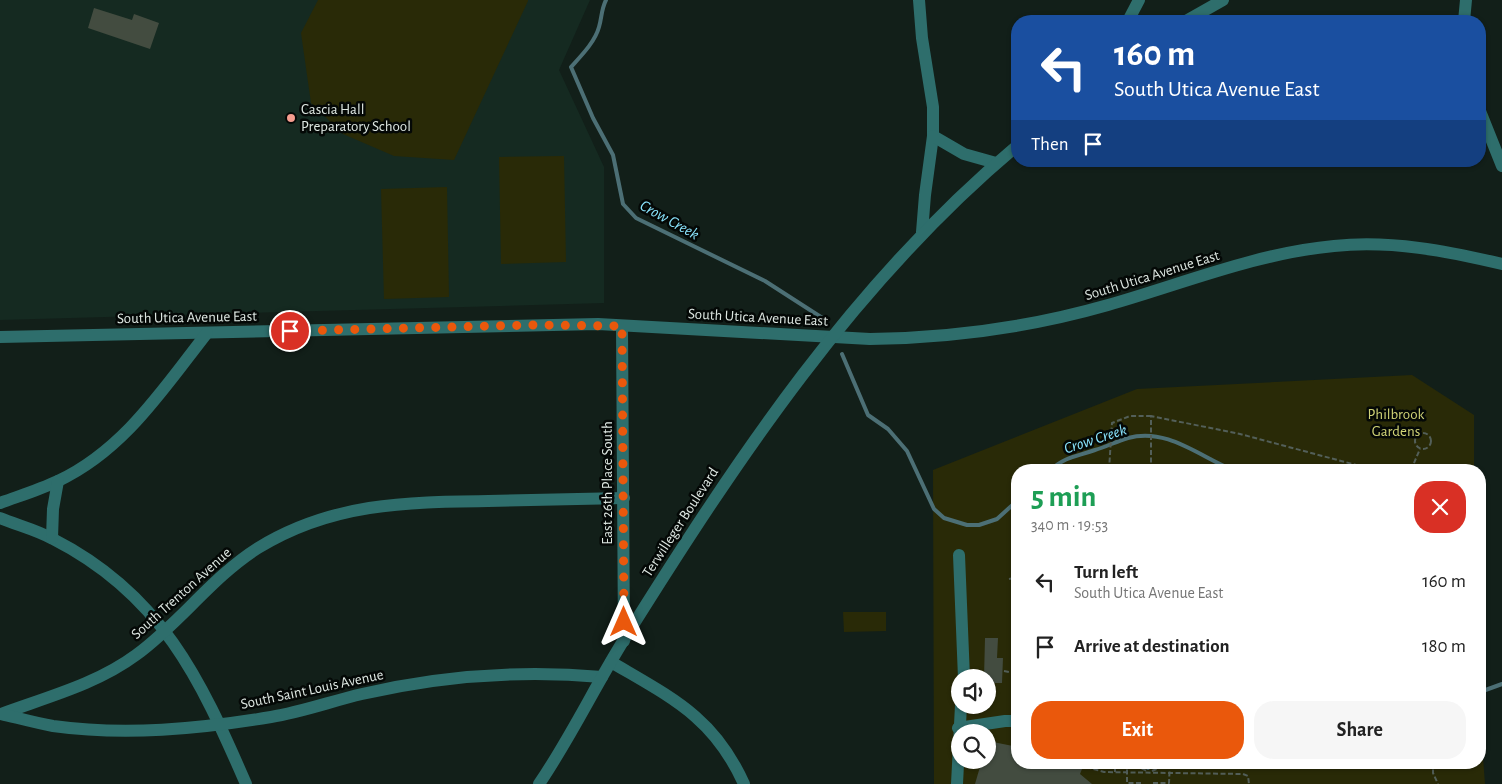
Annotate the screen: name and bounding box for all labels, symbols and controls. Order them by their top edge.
icon: left [1031,35,1096,100]
text: 160 m [1114,37,1195,72]
text: South Utica Avenue East [1114,78,1319,100]
place label: Cascia Hall Preparatory School [301,102,411,134]
marker: Cascia Hall Preparatory School [285,112,297,124]
icon: arrive [1079,130,1107,158]
text: Then [1031,135,1069,154]
water label: Crow Creek [637,197,702,243]
street label: South Utica Avenue East [1083,248,1222,303]
street label: South Utica Avenue East [688,306,829,329]
street label: South Utica Avenue East [117,309,257,326]
pin [269,310,311,352]
icon: arrive [276,317,304,345]
park label: Philbrook Gardens [1368,407,1425,439]
street label: East 26th Place South [600,421,615,545]
water label: Crow Creek [1062,421,1129,457]
street label: Terwilleger Boulevard [640,465,721,580]
button: close [1414,481,1466,533]
text: 5 min [1031,482,1096,512]
text: 340 m · 19:53 [1031,517,1108,533]
street label: South Trenton Avenue [129,545,234,642]
text: Turn left [1074,563,1138,582]
icon: left [1031,568,1059,596]
text: 160 m [1422,572,1466,591]
text: South Utica Avenue East [1074,585,1223,601]
position arrow [597,595,649,647]
icon: arrive [1031,633,1059,661]
text: Arrive at destination [1074,637,1230,656]
text: 180 m [1422,637,1466,656]
street label: South Saint Louis Avenue [239,667,385,712]
map controls [951,669,996,769]
button: sound [951,669,996,714]
button: Exit [1031,701,1244,759]
button: Share [1254,701,1466,759]
button: search [951,724,996,769]

